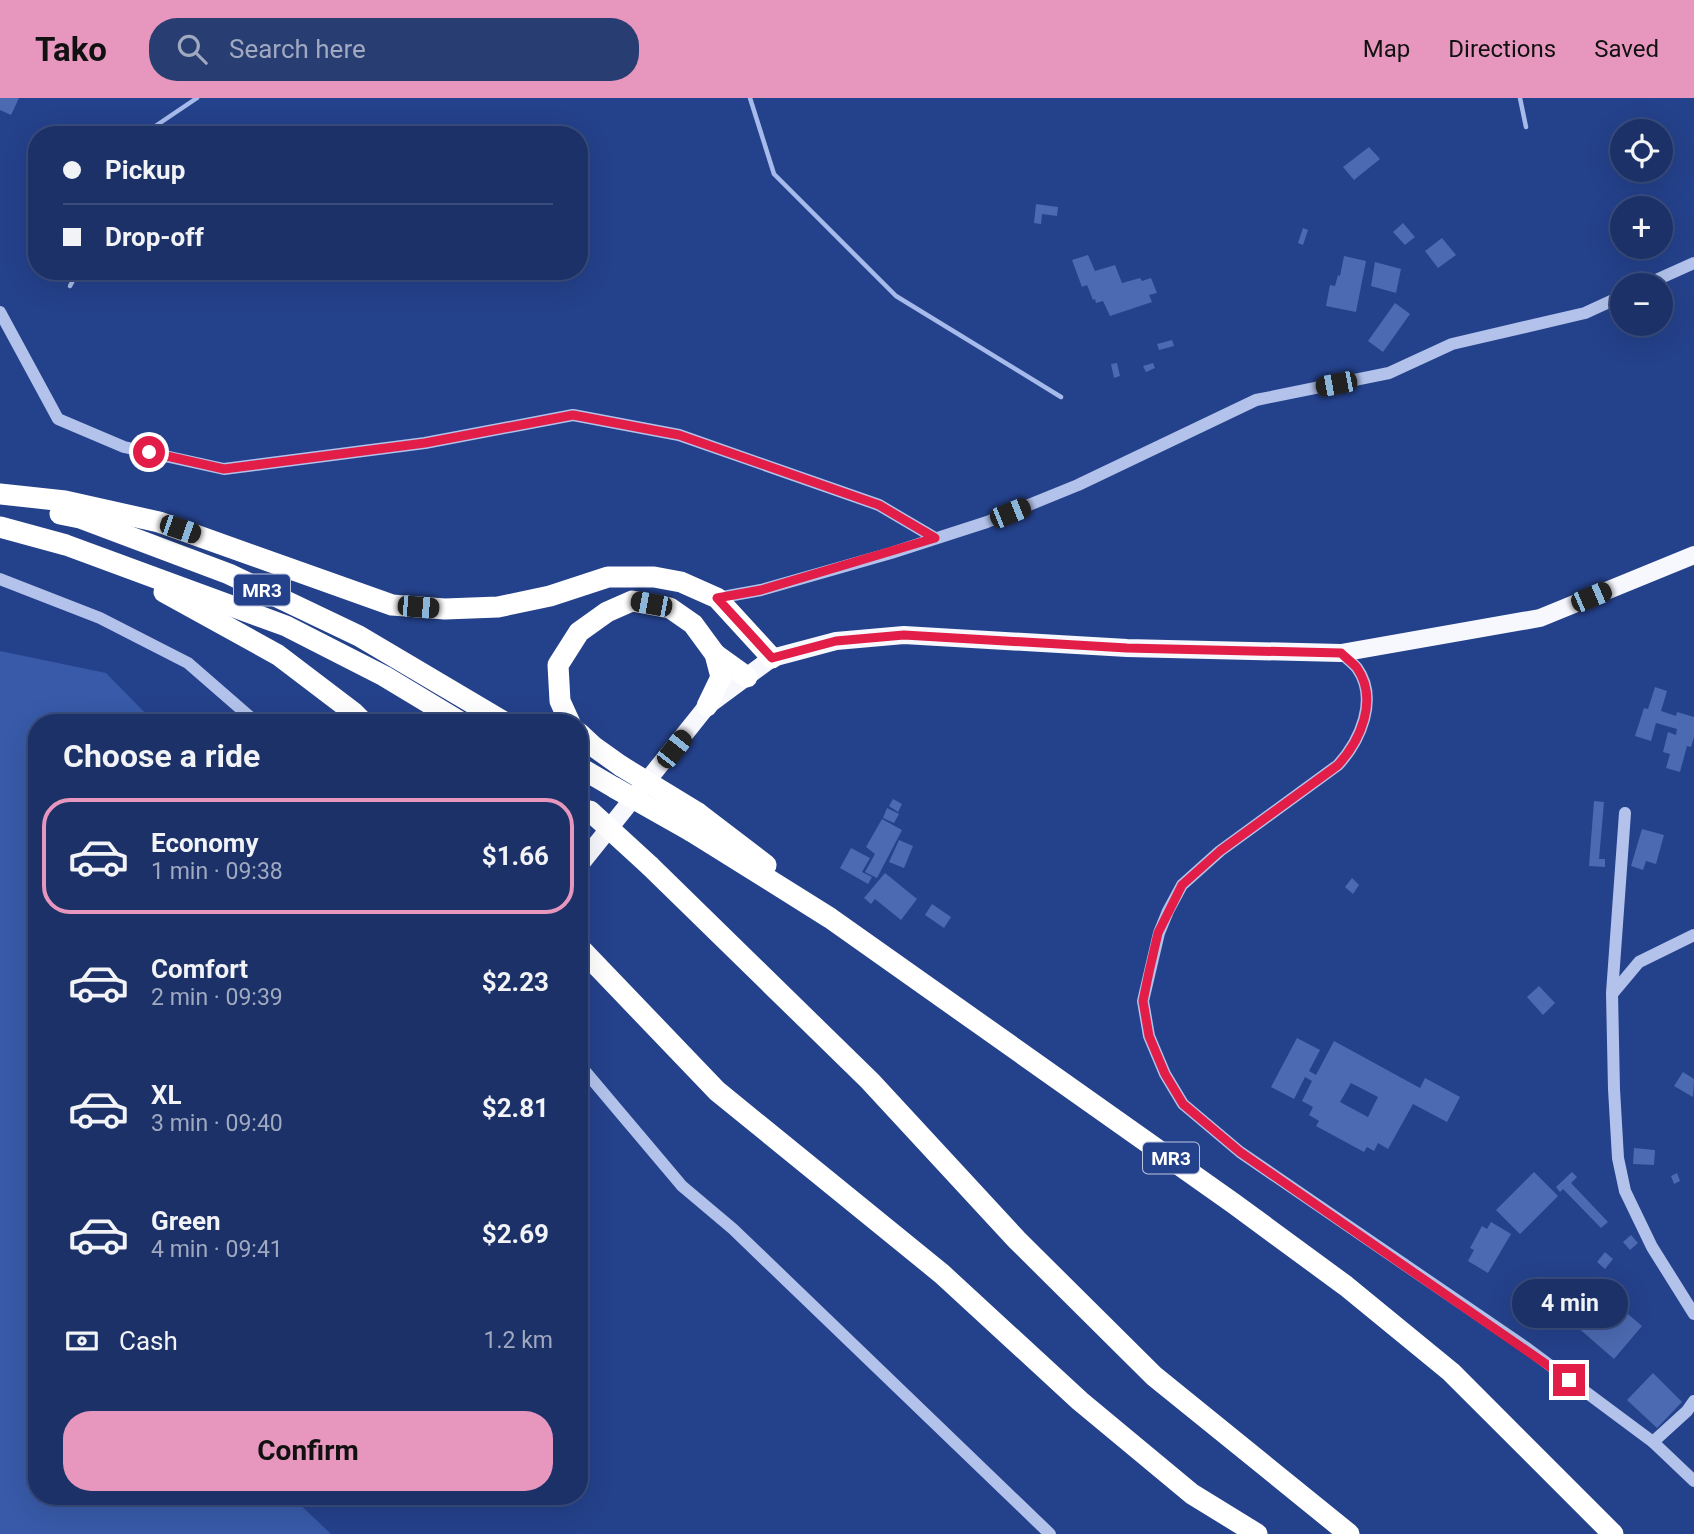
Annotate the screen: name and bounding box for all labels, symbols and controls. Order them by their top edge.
search box [149,18,639,81]
text: Tako [35,30,107,69]
icon: search [173,30,211,68]
text: Search here [229,34,366,64]
text: Map [1363,35,1410,63]
text: Directions [1448,35,1556,63]
text: Saved [1594,35,1659,63]
map controls [1610,119,1673,336]
button: locate [1610,119,1673,182]
text: Pickup [105,155,185,185]
button: + [1610,196,1673,259]
text: Drop-off [105,222,204,252]
button: − [1610,273,1673,336]
car [1314,370,1359,398]
route start [133,436,165,468]
car [987,495,1034,531]
car [157,512,204,546]
road number: MR3 [234,575,290,606]
car [1568,579,1615,615]
car [629,590,674,618]
car [397,595,440,619]
car [653,726,696,772]
text: Choose a ride [63,737,260,775]
icon: car [67,825,130,888]
text: Economy [151,828,258,858]
text: $1.66 [482,841,549,871]
text: 1 min · 09:38 [151,858,283,885]
icon: car [67,951,130,1014]
text: Comfort [151,954,248,984]
text: $2.23 [482,967,549,997]
text: 2 min · 09:39 [151,984,283,1011]
icon: car [67,1077,130,1140]
text: XL [151,1080,182,1110]
text: $2.81 [482,1093,549,1123]
text: 3 min · 09:40 [151,1110,283,1137]
road number: MR3 [1143,1142,1199,1174]
icon: car [67,1203,130,1266]
text: Green [151,1206,221,1236]
text: $2.69 [482,1219,549,1249]
text: 4 min · 09:41 [151,1236,283,1263]
callout: 4 min [1511,1278,1627,1328]
text: 4 min [1541,1290,1599,1317]
icon: cash [63,1322,101,1360]
text: Cash [119,1326,178,1356]
text: 1.2 km [484,1327,553,1354]
route end [1553,1364,1585,1396]
button: Confirm [63,1411,553,1491]

